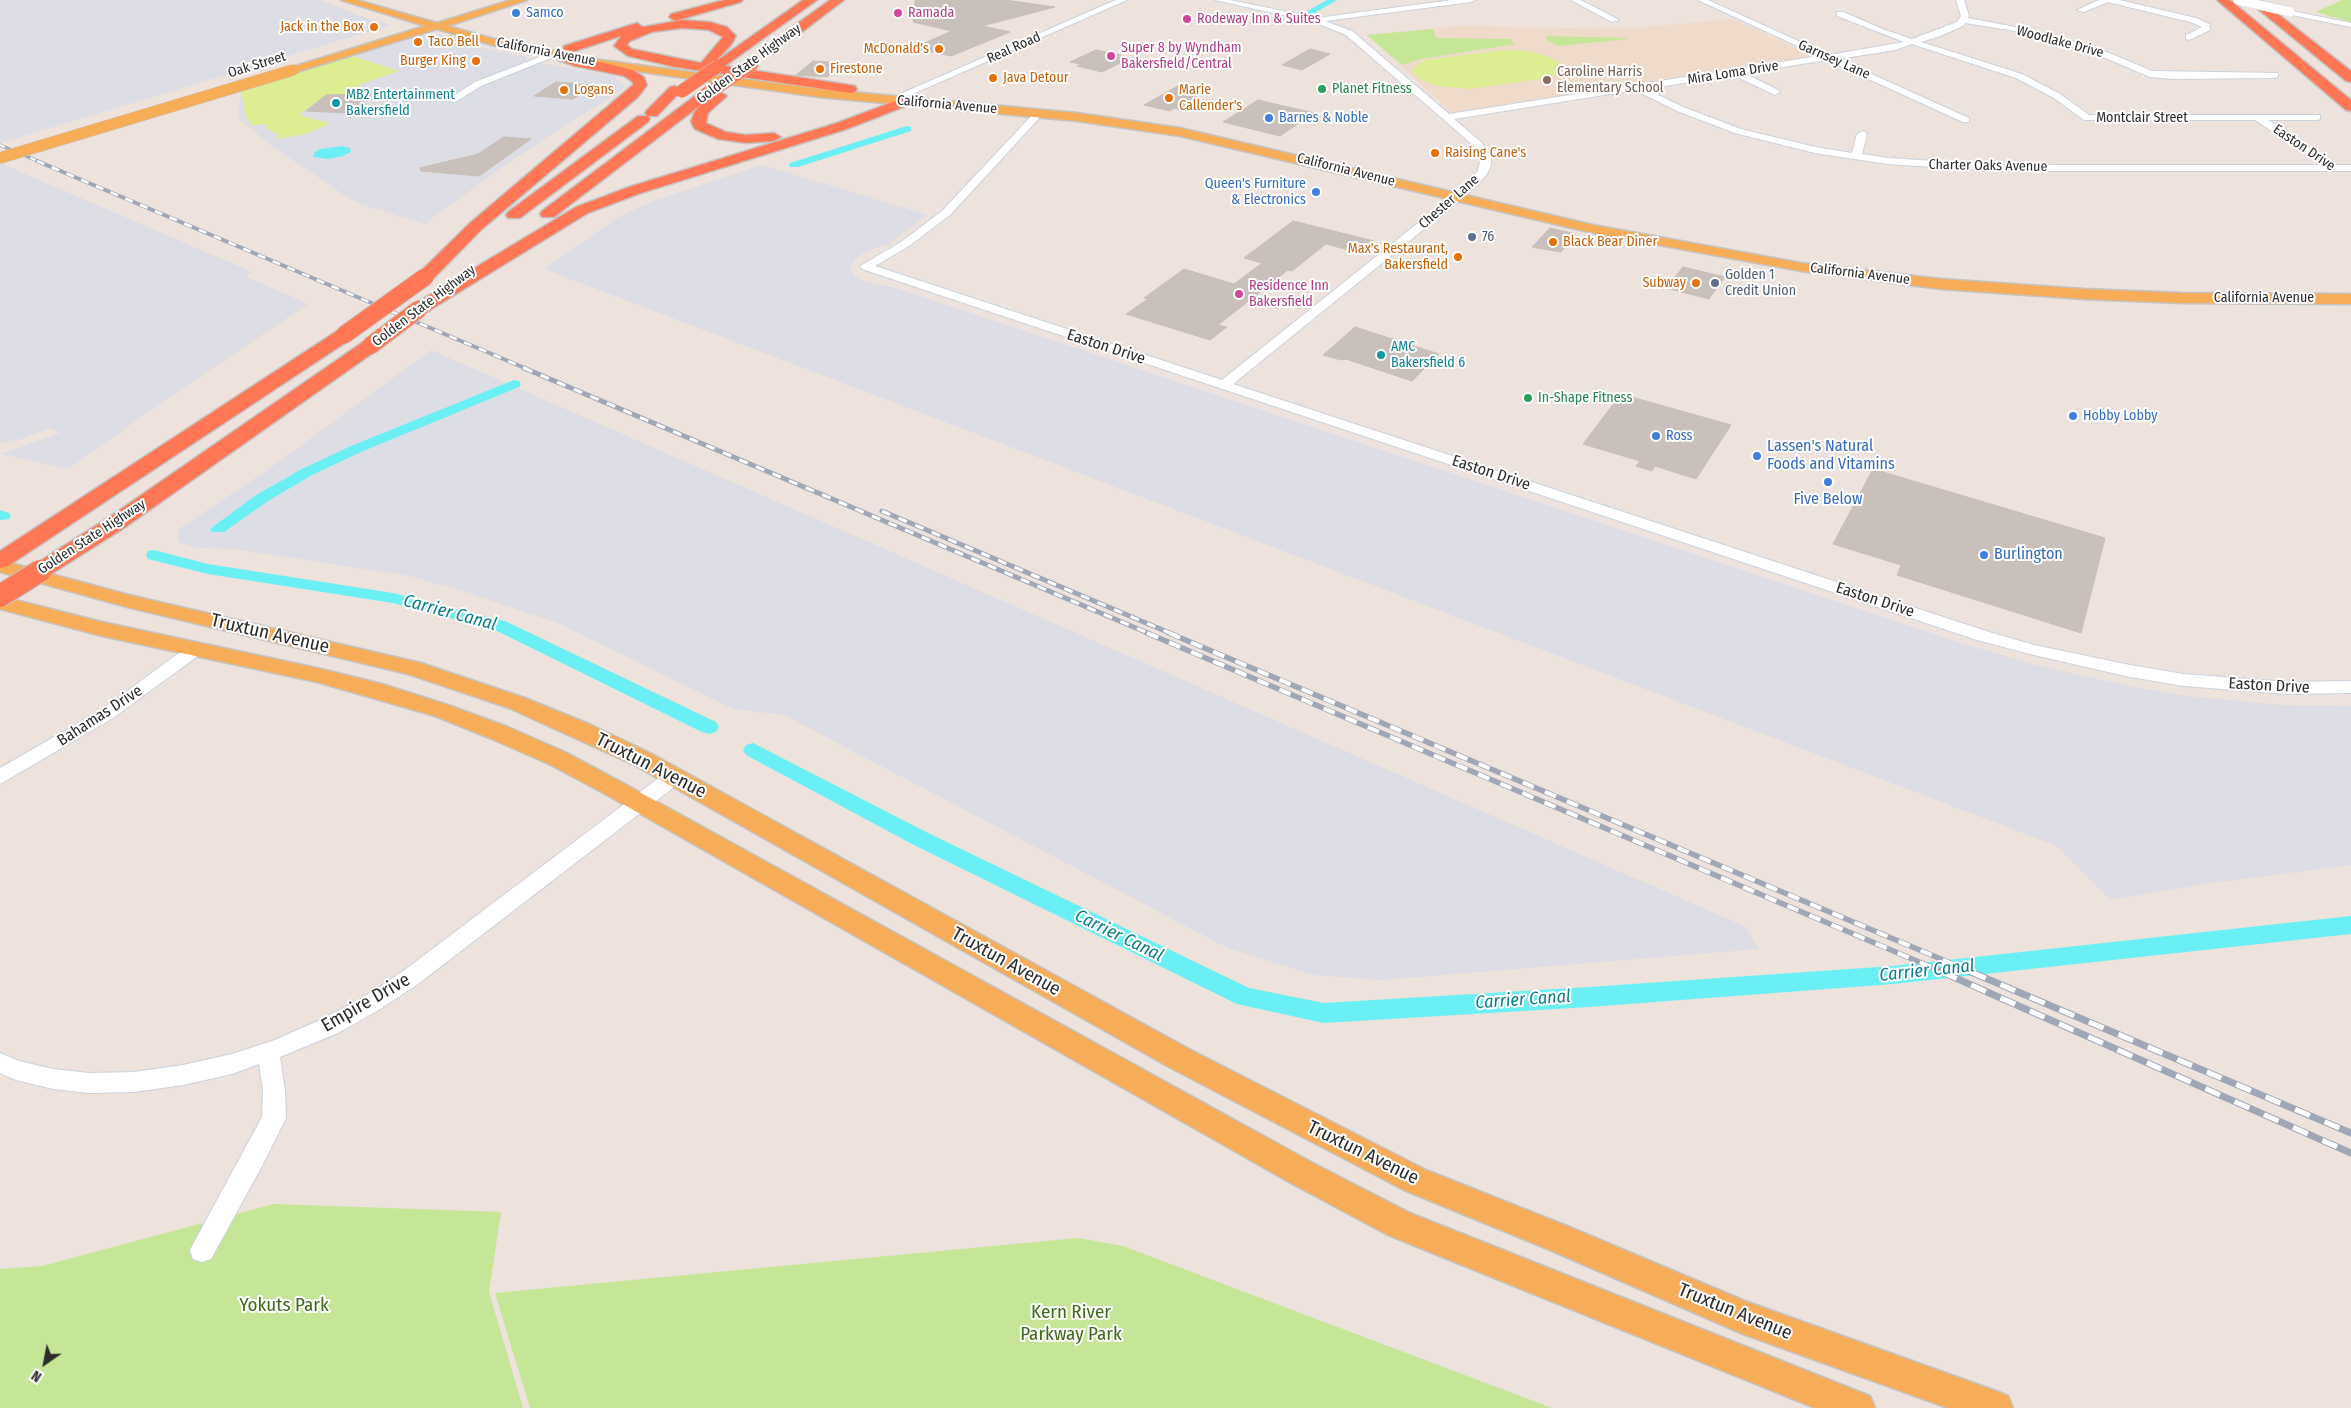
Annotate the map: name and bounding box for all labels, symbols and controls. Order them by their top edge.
place label: Samco [526,5,564,21]
place label: Ramada [908,5,954,21]
marker: Samco [510,7,522,19]
marker: Ramada [892,7,904,19]
place label: Rodeway Inn & Suites [1197,11,1321,27]
marker: Rodeway Inn & Suites [1181,13,1193,25]
place label: Jack in the Box [280,19,364,35]
marker: Jack in the Box [368,21,380,33]
street label: Golden State Highway [694,21,804,107]
street label: Woodlake Drive [2015,22,2105,62]
street label: Real Road [985,29,1043,67]
place label: Taco Bell [428,34,479,50]
street label: California Avenue [495,34,597,70]
marker: Taco Bell [412,36,424,48]
street label: Garnsey Lane [1796,37,1872,83]
place label: Super 8 by Wyndham Bakersfield/Central [1121,40,1242,72]
place label: McDonald's [864,41,929,57]
marker: McDonald's [933,43,945,55]
street label: Oak Street [226,48,288,82]
marker: Super 8 by Wyndham Bakersfield/Central [1105,50,1117,62]
place label: Burger King [400,53,466,69]
marker: Burger King [470,55,482,67]
street label: Mira Loma Drive [1686,58,1780,88]
place label: Firestone [830,61,883,77]
marker: Firestone [814,63,826,75]
place label: Caroline Harris Elementary School [1557,64,1664,96]
place label: Java Detour [1003,70,1069,86]
marker: Java Detour [987,72,999,84]
marker: Caroline Harris Elementary School [1541,74,1553,86]
place label: Planet Fitness [1332,81,1412,97]
place label: Logans [574,82,614,98]
place label: Marie Callender's [1179,82,1242,114]
marker: Planet Fitness [1316,83,1328,95]
marker: Logans [558,84,570,96]
place label: MB2 Entertainment Bakersfield [346,87,455,120]
street label: California Avenue [896,92,998,118]
marker: Marie Callender's [1163,92,1175,104]
marker: MB2 Entertainment Bakersfield [330,97,342,109]
place label: Barnes & Noble [1279,110,1368,126]
street label: Montclair Street [2096,110,2188,126]
marker: Barnes & Noble [1263,112,1275,124]
street label: Easton Drive [2270,121,2338,175]
place label: Raising Cane's [1445,145,1526,161]
marker: Raising Cane's [1429,147,1441,159]
street label: California Avenue [1295,150,1397,190]
street label: Charter Oaks Avenue [1928,157,2048,175]
street label: Chester Lane [1416,171,1482,233]
place label: Queen's Furniture & Electronics [1205,176,1306,208]
marker: Queen's Furniture & Electronics [1310,186,1322,198]
place label: 76 [1482,229,1494,245]
marker: 76 [1466,231,1478,243]
place label: Black Bear Diner [1563,234,1657,250]
marker: Black Bear Diner [1547,236,1559,248]
place label: Max's Restaurant, Bakersfield [1348,241,1448,274]
marker: Max's Restaurant, Bakersfield [1452,251,1464,263]
street label: California Avenue [1809,260,1911,288]
street label: Golden State Highway [369,262,479,350]
place label: Golden 1 Credit Union [1725,267,1796,300]
place label: Subway [1642,275,1686,291]
marker: Subway [1690,277,1702,289]
marker: Golden 1 Credit Union [1709,277,1721,289]
place label: Residence Inn Bakersfield [1249,278,1329,310]
marker: Residence Inn Bakersfield [1233,288,1245,300]
street label: California Avenue [2214,290,2314,306]
street label: Easton Drive [1064,325,1148,369]
place label: AMC Bakersfield 6 [1391,339,1465,372]
marker: AMC Bakersfield 6 [1375,349,1387,361]
place label: In-Shape Fitness [1538,390,1632,406]
marker: In-Shape Fitness [1522,392,1534,404]
place label: Hobby Lobby [2083,408,2158,424]
marker: Hobby Lobby [2067,410,2079,422]
place label: Ross [1666,428,1693,444]
marker: Ross [1650,430,1662,442]
place label: Lassen's Natural Foods and Vitamins [1767,437,1895,475]
marker: Lassen's Natural Foods and Vitamins [1751,450,1763,462]
street label: Easton Drive [1449,451,1533,495]
marker: Five Below [1822,476,1834,488]
place label: Five Below [1794,490,1862,510]
street label: Golden State Highway [35,496,149,578]
place label: Burlington [1994,545,2063,565]
marker: Burlington [1978,549,1990,561]
street label: Easton Drive [1833,578,1917,622]
water label: Carrier Canal [401,590,499,636]
street label: Truxtun Avenue [209,609,331,659]
street label: Easton Drive [2228,674,2310,698]
street label: Bahamas Drive [54,681,146,751]
street label: Truxtun Avenue [592,728,710,804]
water label: Carrier Canal [1071,905,1167,967]
street label: Truxtun Avenue [948,923,1064,1001]
water label: Carrier Canal [1878,955,1976,987]
street label: Empire Drive [318,969,414,1037]
water label: Carrier Canal [1475,986,1571,1014]
street label: Truxtun Avenue [1304,1116,1422,1190]
street label: Truxtun Avenue [1675,1279,1795,1345]
park label: Yokuts Park [239,1295,329,1317]
park label: Kern River Parkway Park [1020,1302,1122,1346]
north arrow [20,1338,70,1388]
text: N [28,1367,45,1385]

